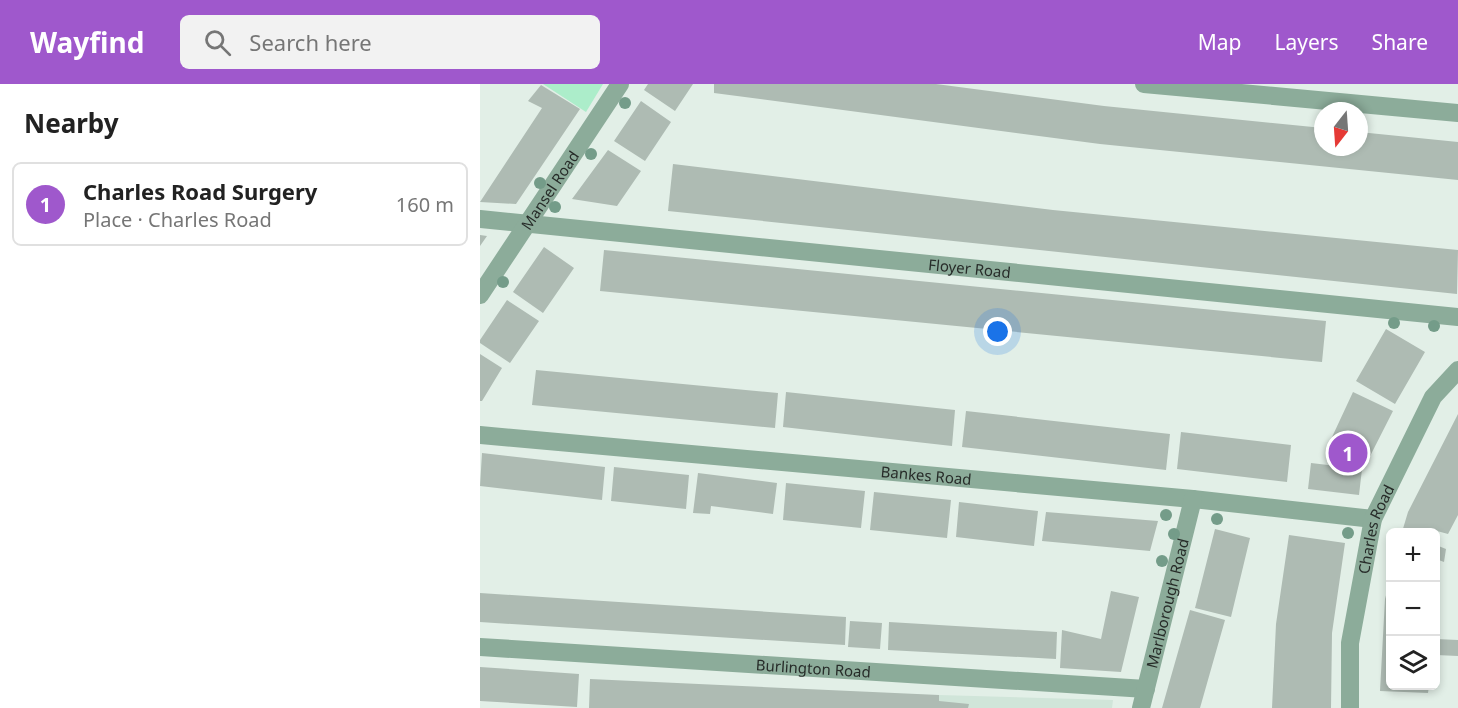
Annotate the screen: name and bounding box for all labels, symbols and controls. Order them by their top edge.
search box [180,15,600,69]
text: Wayfind [30,23,144,61]
icon: search [201,26,234,59]
text: Search here [249,27,372,57]
text: Map [1198,28,1242,56]
text: Layers [1275,28,1339,56]
text: Share [1372,28,1428,56]
north arrow [1314,102,1368,156]
text: Nearby [24,105,119,141]
street label: Mansel Road [516,147,583,233]
text: Charles Road Surgery [83,176,317,206]
text: 1 [40,191,51,218]
text: 160 m [396,191,454,218]
text: Place · Charles Road [83,206,272,233]
street label: Floyer Road [927,254,1012,282]
your location [983,317,1012,346]
pin: 1 [1328,430,1368,476]
street label: Bankes Road [880,461,972,489]
street label: Charles Road [1353,481,1398,575]
map controls [1386,528,1440,690]
button: + [1386,528,1440,582]
street label: Marlborough Road [1141,536,1193,670]
button: − [1386,582,1440,636]
button: layers [1386,636,1440,690]
street label: Burlington Road [755,654,871,682]

